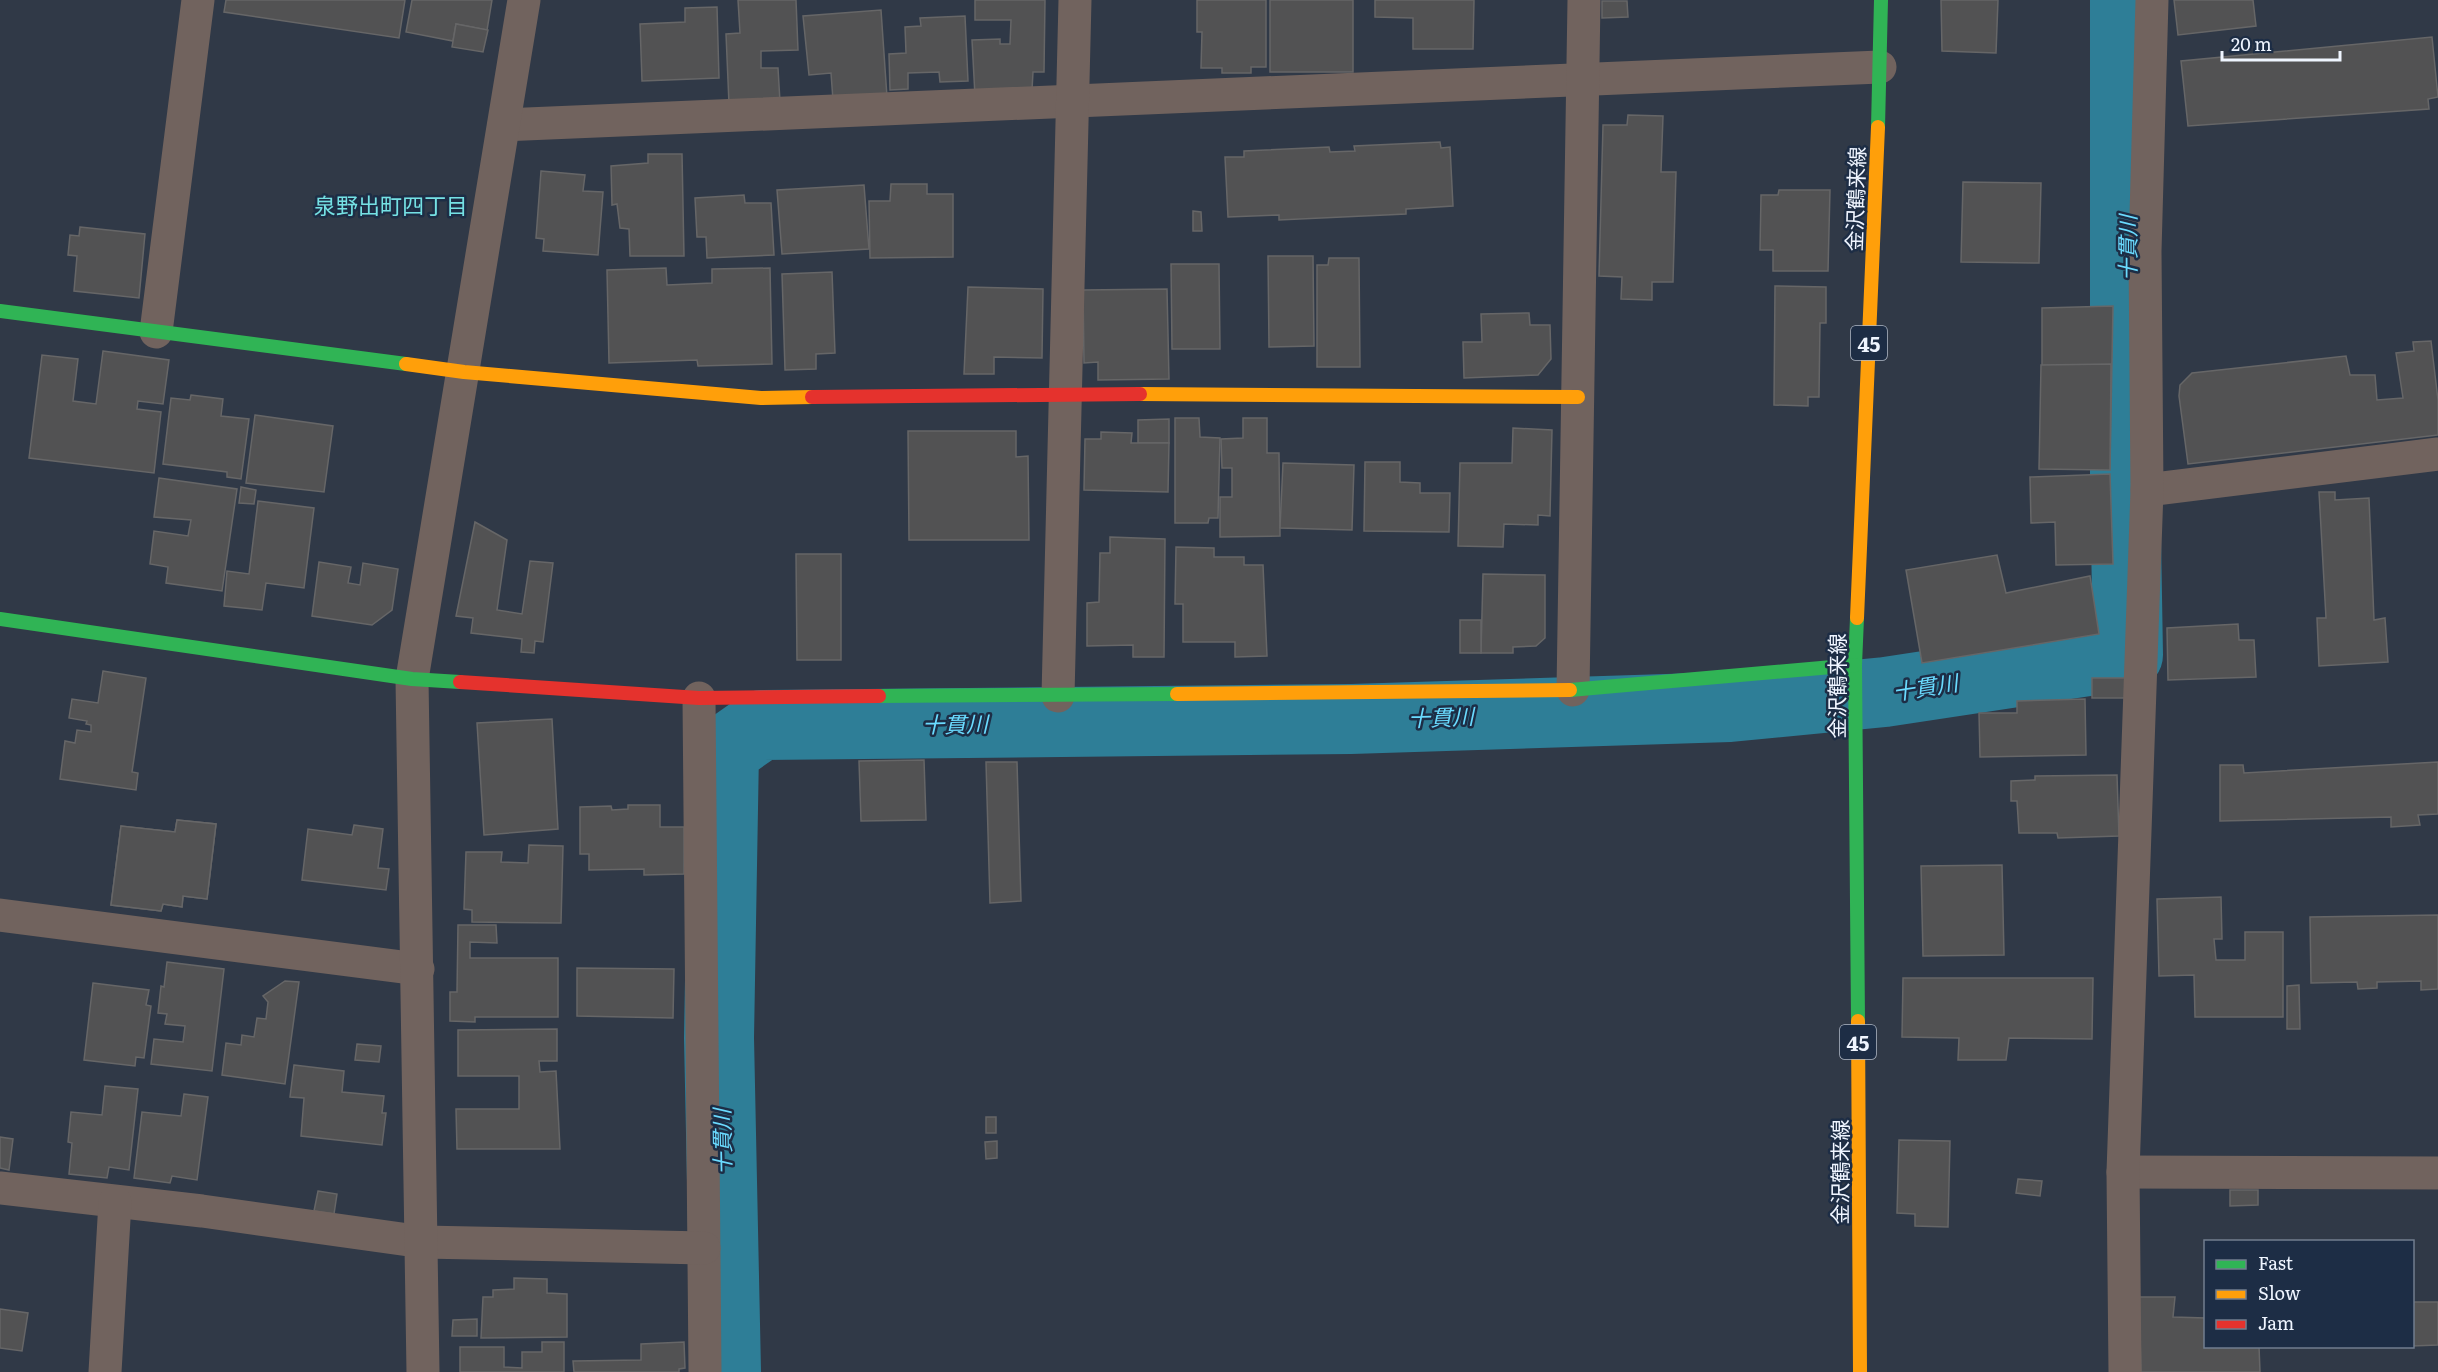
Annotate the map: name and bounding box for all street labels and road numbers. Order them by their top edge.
street label: 金沢鶴来線 [1837,146,1871,252]
road number: 45 [1851,326,1887,360]
street label: 金沢鶴来線 [1820,634,1851,739]
road number: 45 [1840,1025,1876,1059]
street label: 金沢鶴来線 [1823,1120,1854,1225]

